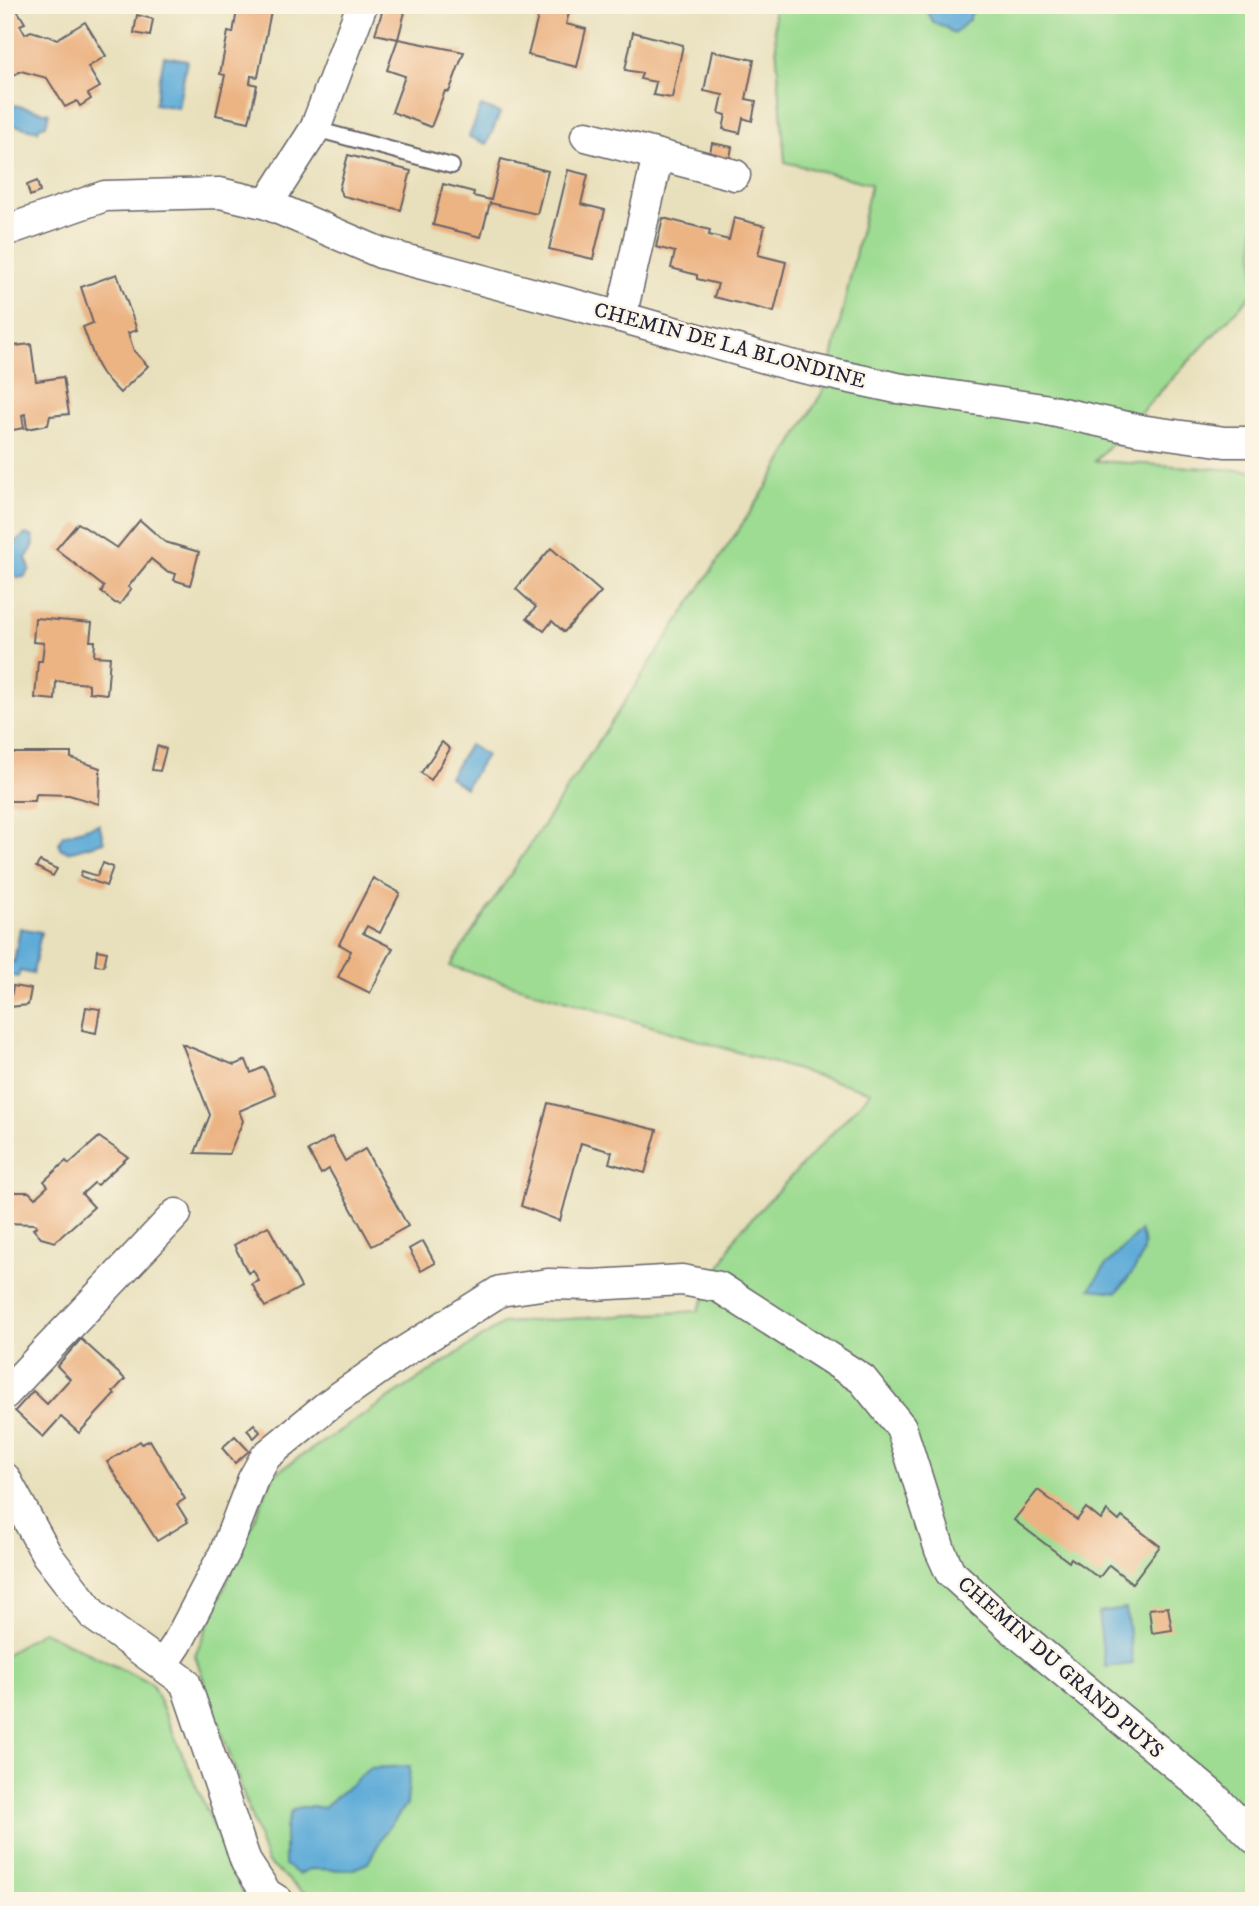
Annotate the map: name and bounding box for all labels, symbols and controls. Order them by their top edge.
street label: CHEMIN DE LA BLONDINE [591,297,869,395]
street label: CHEMIN DU GRAND PUYS [952,1571,1169,1764]

